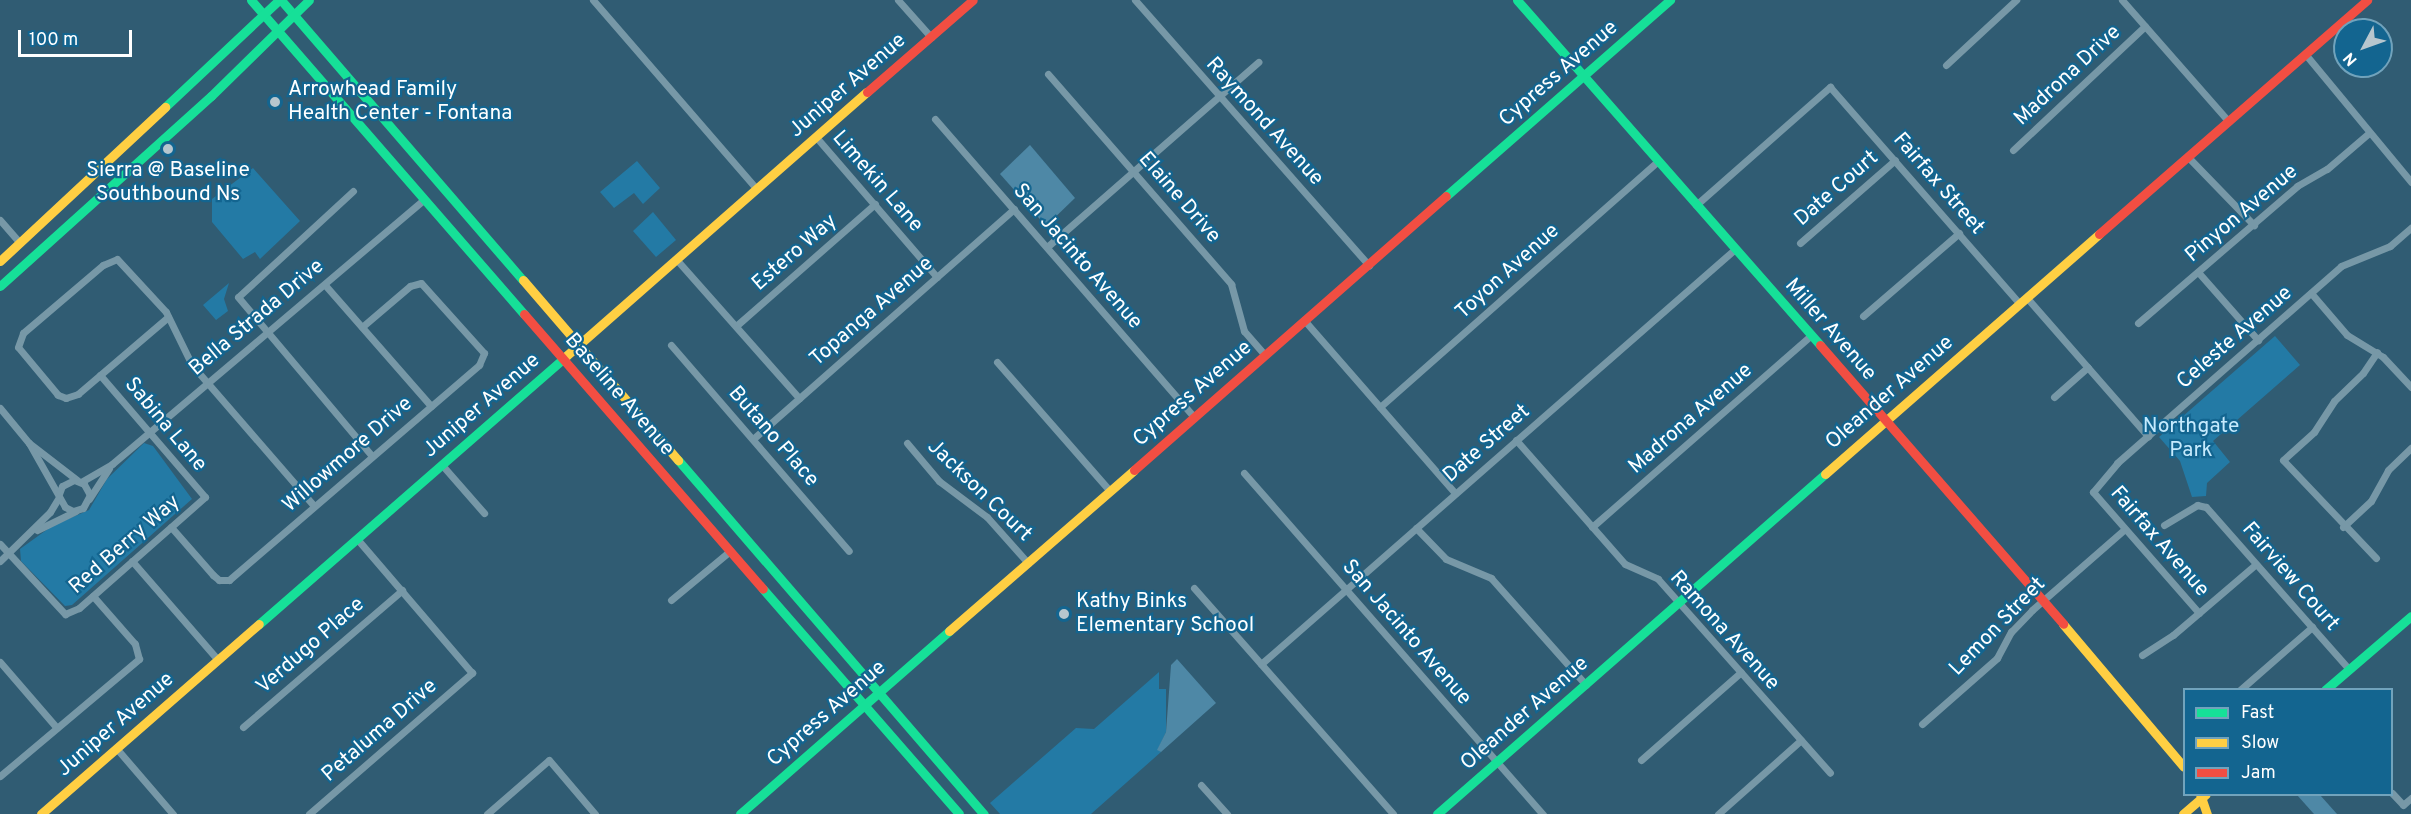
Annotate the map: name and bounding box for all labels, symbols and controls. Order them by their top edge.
street label: Cypress Avenue [1494,15,1624,133]
scale bar [21,18,135,56]
north arrow [2333,18,2393,78]
street label: Madrona Drive [2010,20,2126,132]
street label: Juniper Avenue [784,28,912,144]
text: 100 m [29,29,78,52]
text: N [2340,48,2362,69]
street label: Raymond Avenue [1199,52,1329,192]
place label: Arrowhead Family Health Center - Fontana [288,77,512,127]
marker: Arrowhead Family Health Center - Fontana [266,93,284,111]
street label: Limekin Lane [826,126,928,238]
street label: Fairfax Street [1887,128,1989,240]
marker: Sierra @ Baseline Southbound Ns [161,142,175,156]
street label: Date Court [1790,146,1884,232]
street label: Elaine Drive [1133,147,1225,249]
place label: Sierra @ Baseline Southbound Ns [86,158,250,208]
street label: Pinyon Avenue [2180,159,2304,269]
street label: San Jacinto Avenue [1007,179,1147,335]
street label: Estero Way [747,209,843,297]
street label: Toyon Avenue [1451,219,1565,325]
street label: Topanga Avenue [805,251,939,373]
street label: Bella Strada Drive [184,254,330,382]
street label: Miller Avenue [1778,273,1882,387]
street label: Celeste Avenue [2172,281,2298,395]
street label: Baseline Avenue [559,328,679,462]
street label: Oleander Avenue [1821,330,1959,456]
street label: Cypress Avenue [1128,335,1258,453]
street label: Juniper Avenue [418,348,546,464]
street label: Madrona Avenue [1624,358,1758,480]
street label: Sabina Lane [118,373,212,477]
street label: Butano Place [722,381,824,493]
street label: Willowmore Drive [278,392,418,518]
street label: Date Street [1439,400,1535,488]
park label: Northgate Park [2143,414,2239,464]
street label: Jackson Court [921,435,1037,547]
street label: Fairfax Avenue [2104,481,2214,603]
street label: Red Berry Way [64,490,186,600]
street label: Fairview Court [2236,517,2344,637]
street label: San Jacinto Avenue [1336,555,1476,711]
street label: Ramona Avenue [1663,566,1785,696]
street label: Lemon Street [1945,572,2051,682]
place label: Kathy Binks Elementary School [1076,589,1254,639]
street label: Verdugo Place [252,592,370,700]
marker: Kathy Binks Elementary School [1057,607,1071,621]
street label: Oleander Avenue [1456,651,1594,777]
street label: Cypress Avenue [762,655,892,773]
street label: Juniper Avenue [52,667,180,783]
street label: Petaluma Drive [317,674,443,788]
legend [2183,688,2393,796]
text: Fast [2241,702,2274,725]
text: Slow [2241,732,2279,755]
text: Jam [2241,762,2276,785]

